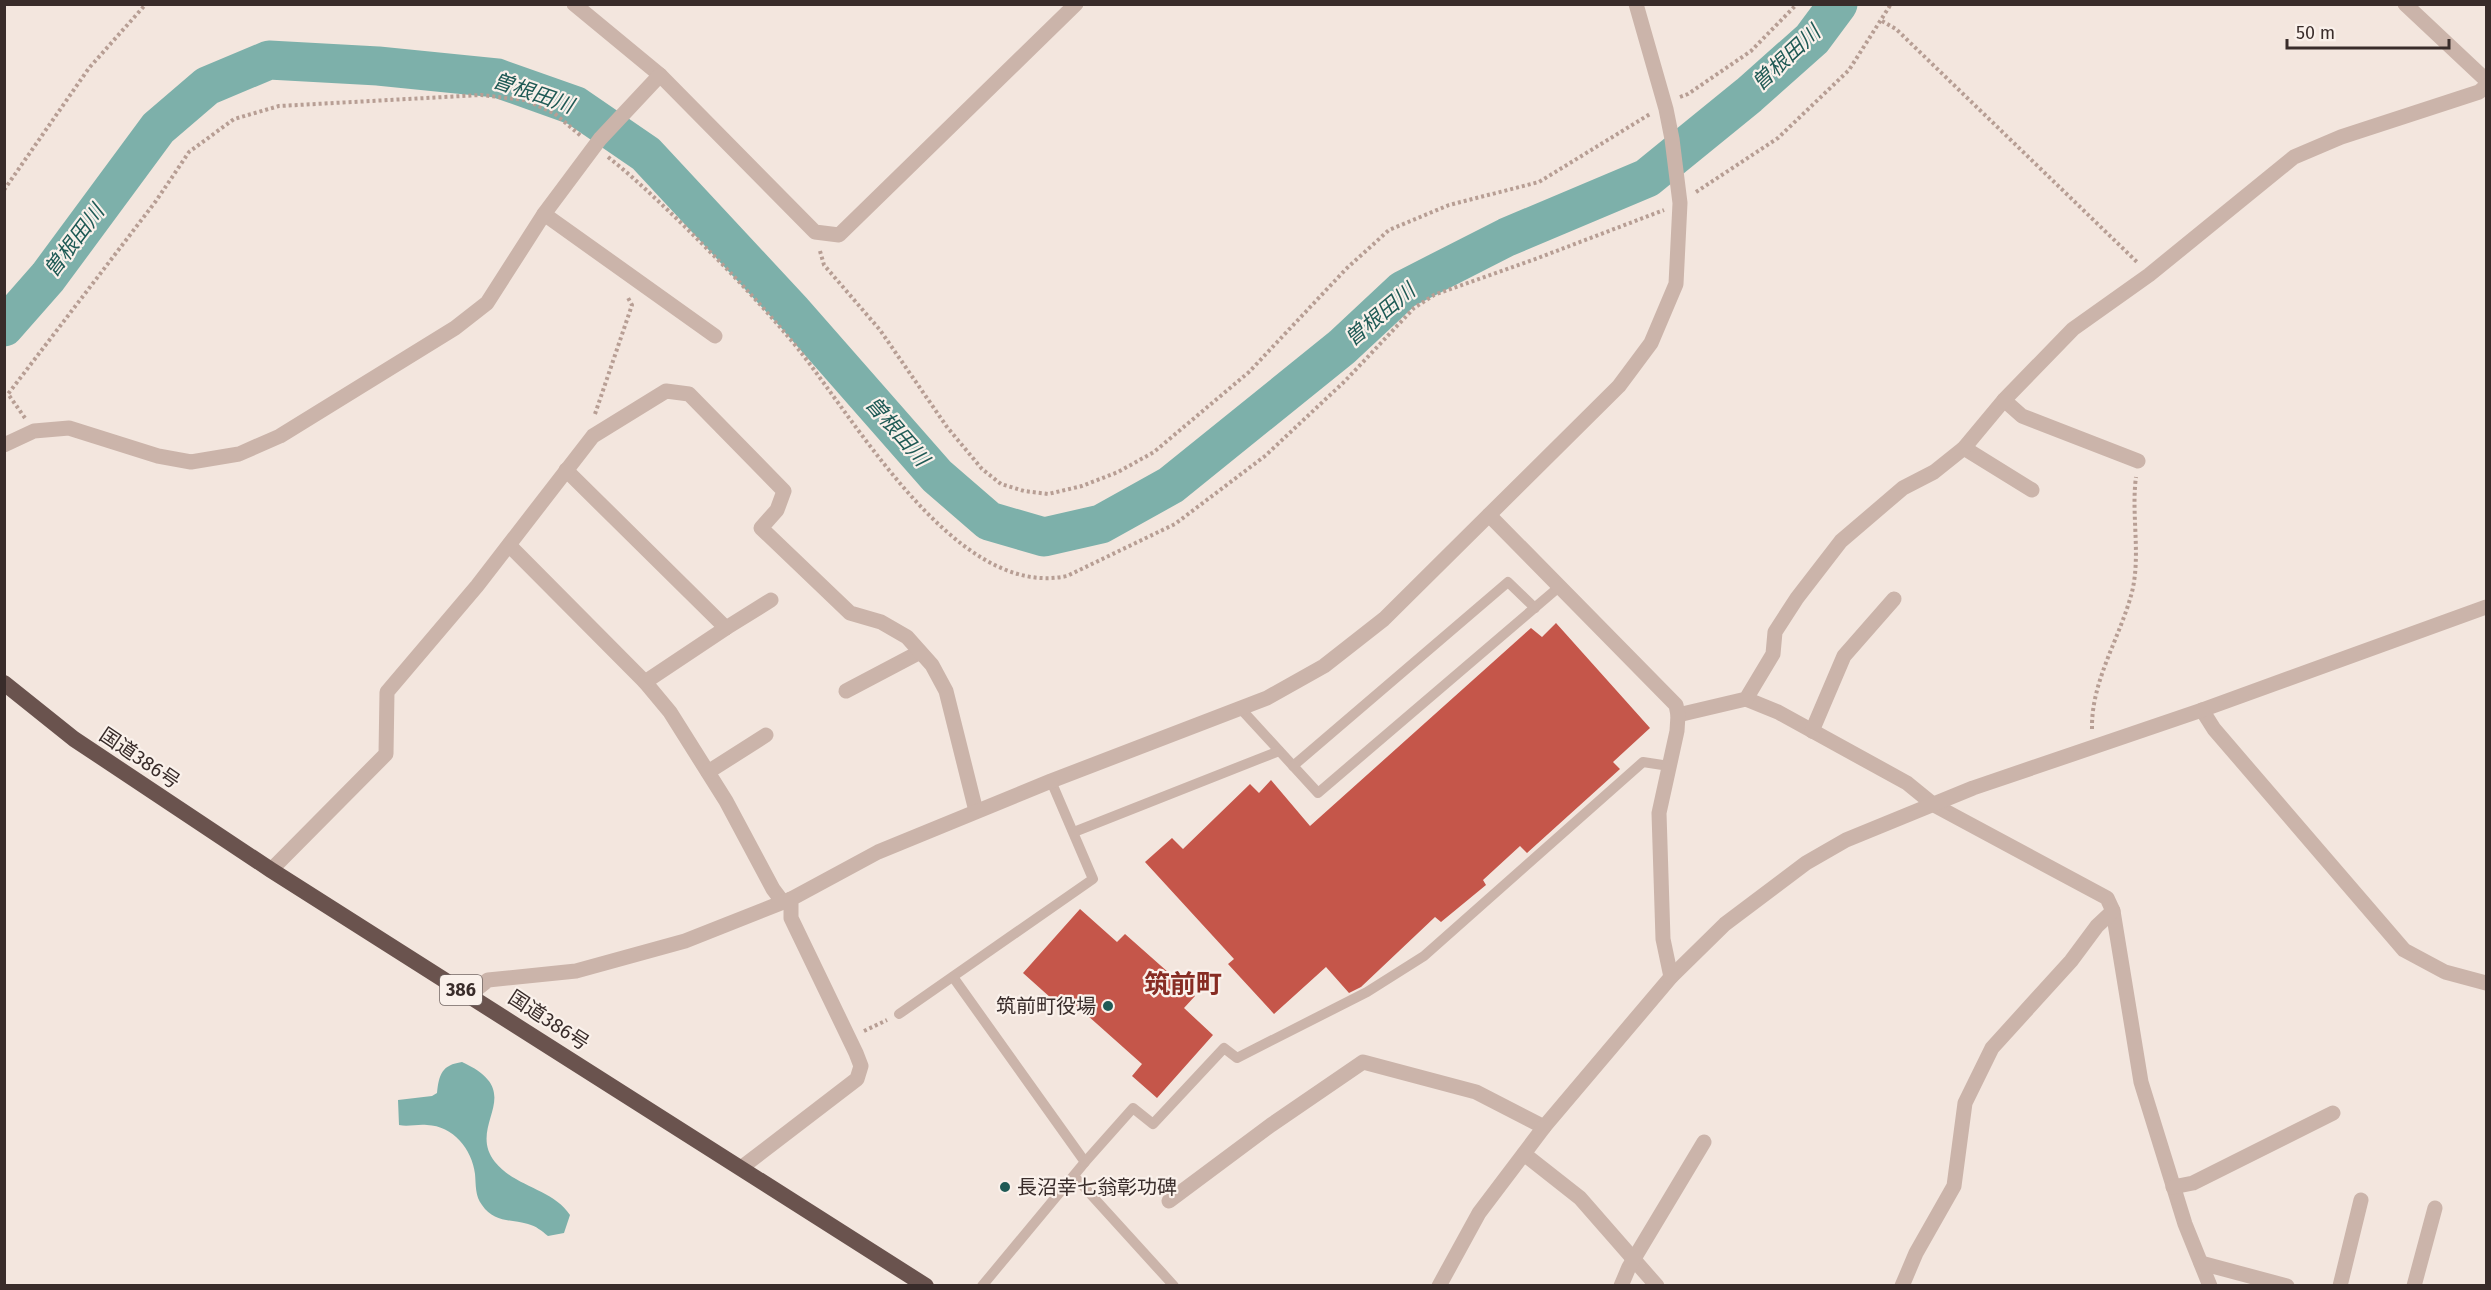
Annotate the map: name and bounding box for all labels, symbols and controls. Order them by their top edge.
scale bar [2287,12,2449,50]
water label: 曽根田川 [1746,18,1827,96]
text: 50 m [2296,22,2335,44]
water label: 曽根田川 [489,67,579,120]
water label: 曽根田川 [38,198,111,282]
water label: 曽根田川 [1339,277,1422,352]
water label: 曽根田川 [860,391,936,473]
street label: 国道386号 [95,722,185,794]
district label: 筑前町 [1144,969,1222,1000]
road number: 386 [440,975,482,1005]
street label: 国道386号 [504,985,594,1055]
place label: 筑前町役場 [996,994,1096,1018]
marker: 筑前町役場 [1101,999,1115,1013]
place label: 長沼幸七翁彰功碑 [1017,1175,1177,1199]
marker: 長沼幸七翁彰功碑 [998,1180,1012,1194]

